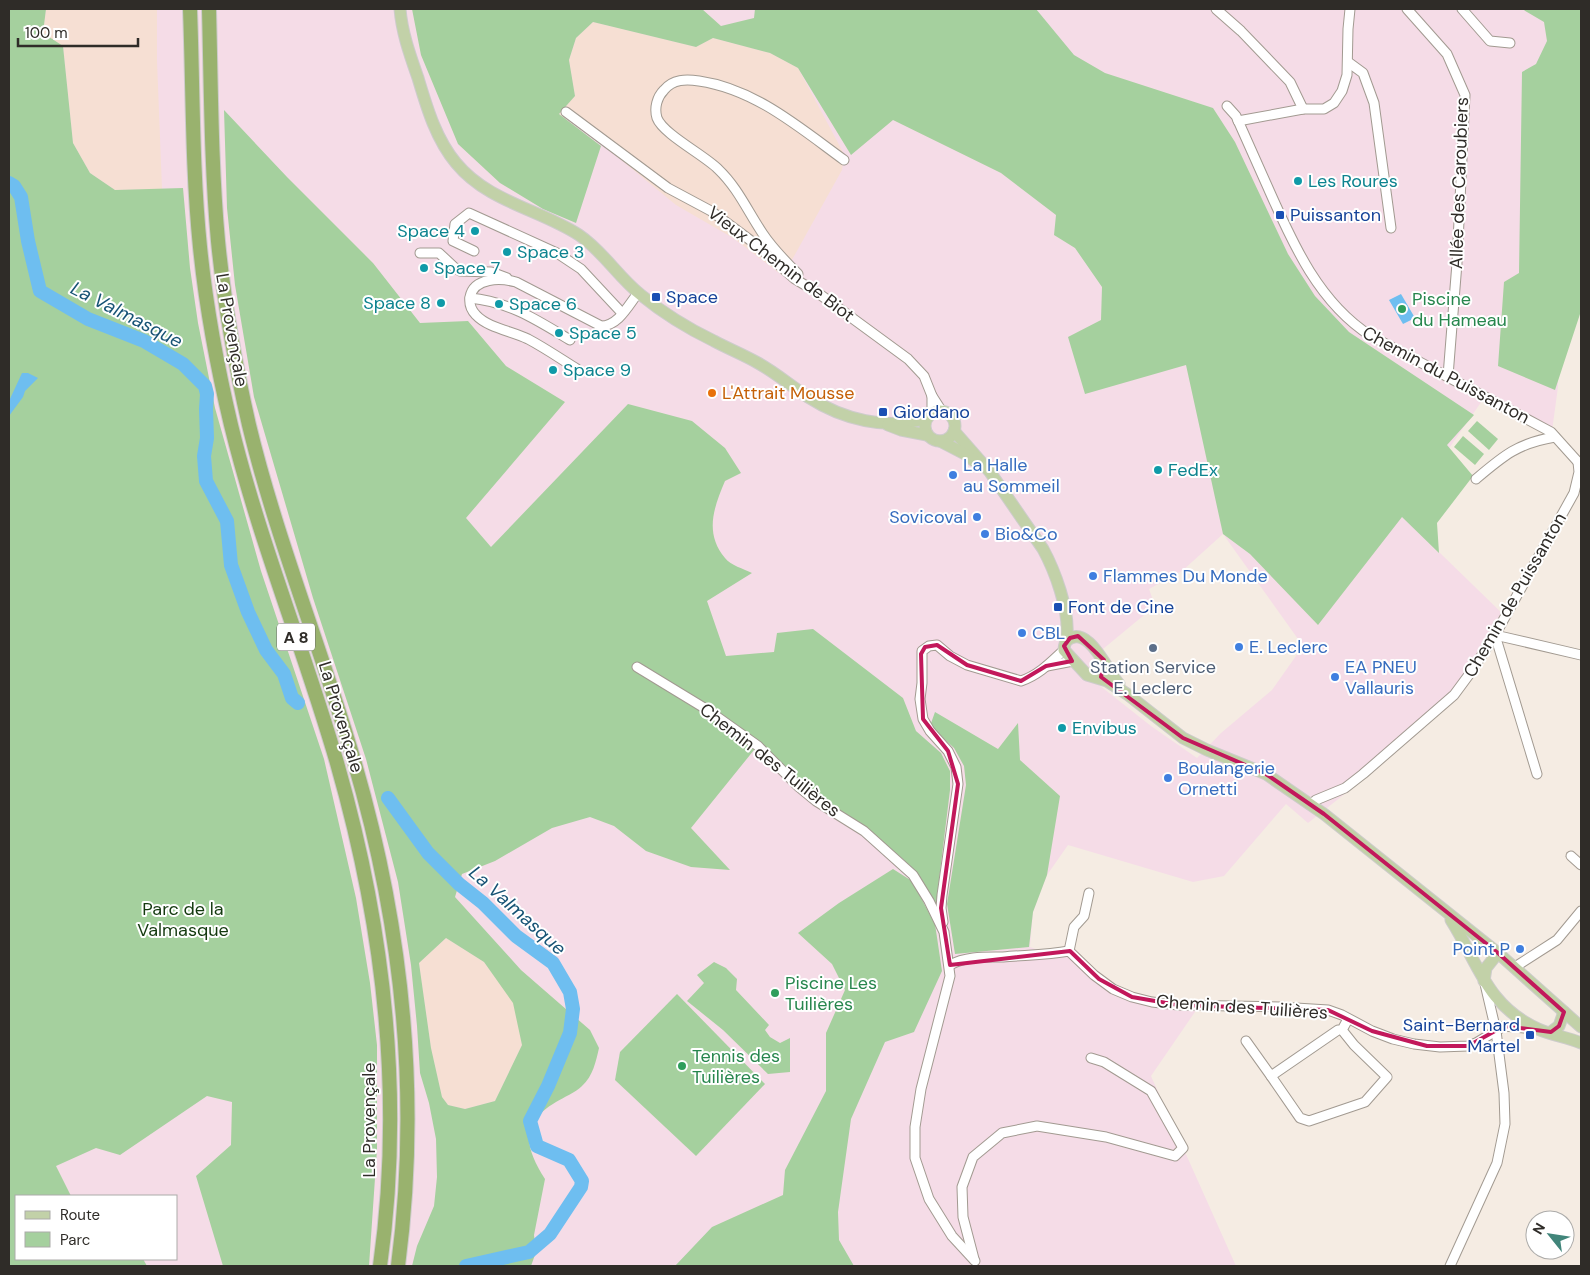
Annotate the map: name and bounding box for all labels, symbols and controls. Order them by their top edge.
scale bar [18,15,138,47]
text: 100 m [25,23,68,43]
street label: Allée des Caroubiers [1444,97,1474,269]
place label: Les Roures [1308,169,1398,193]
marker: Les Roures [1292,175,1304,187]
street label: Vieux Chemin de Biot [703,201,859,327]
place label: Puissanton [1290,203,1381,227]
marker: Puissanton [1274,209,1286,221]
place label: Space 4 [397,219,465,243]
marker: Space 4 [469,225,481,237]
place label: Space 3 [517,240,584,264]
marker: Space 3 [501,246,513,258]
place label: Space 7 [434,256,500,280]
marker: Space 7 [418,262,430,274]
street label: La Provençale [210,271,254,389]
water label: La Valmasque [67,275,187,353]
place label: Space [666,285,718,309]
place label: Piscine du Hameau [1412,287,1507,332]
place label: Space 8 [363,291,431,315]
marker: Space [650,291,662,303]
place label: Space 6 [509,292,577,316]
marker: Space 8 [435,297,447,309]
marker: Space 6 [493,298,505,310]
marker: Piscine du Hameau [1396,303,1408,315]
place label: Space 5 [569,321,637,345]
street label: Chemin du Puissanton [1358,321,1534,429]
marker: Space 5 [553,327,565,339]
place label: Space 9 [563,358,631,382]
marker: Space 9 [547,364,559,376]
place label: L'Attrait Mousse [722,381,855,405]
marker: L'Attrait Mousse [706,387,718,399]
place label: Giordano [893,400,970,424]
marker: Giordano [877,406,889,418]
place label: La Halle au Sommeil [963,453,1060,498]
place label: FedEx [1168,458,1218,482]
marker: FedEx [1152,464,1164,476]
marker: La Halle au Sommeil [947,469,959,481]
place label: Sovicoval [889,505,967,529]
street label: Chemin de Puissanton [1458,508,1572,682]
marker: Sovicoval [971,511,983,523]
place label: Bio&Co [995,522,1058,546]
marker: Bio&Co [979,528,991,540]
place label: Flammes Du Monde [1103,564,1268,588]
marker: Flammes Du Monde [1087,570,1099,582]
place label: Font de Cine [1068,595,1174,619]
marker: Font de Cine [1052,601,1064,613]
place label: CBL [1032,621,1065,645]
road number: A 8 [277,624,315,650]
marker: CBL [1016,627,1028,639]
place label: E. Leclerc [1249,635,1328,659]
marker: E. Leclerc [1233,641,1245,653]
marker: Station Service E. Leclerc [1147,642,1159,654]
place label: Station Service E. Leclerc [1090,655,1216,700]
place label: EA PNEU Vallauris [1345,655,1417,700]
street label: La Provençale [313,659,369,775]
marker: EA PNEU Vallauris [1329,671,1341,683]
street label: Chemin des Tuilières [695,698,845,822]
place label: Envibus [1072,716,1137,740]
marker: Envibus [1056,722,1068,734]
place label: Boulangerie Ornetti [1178,756,1275,801]
marker: Boulangerie Ornetti [1162,772,1174,784]
water label: La Valmasque [464,860,572,961]
park label: Parc de la Valmasque [137,897,229,942]
place label: Point P [1452,937,1510,961]
marker: Point P [1514,943,1526,955]
place label: Piscine Les Tuilières [785,971,877,1016]
marker: Piscine Les Tuilières [769,987,781,999]
street label: Chemin des Tuilières [1155,989,1329,1025]
place label: Saint-Bernard Martel [1403,1013,1520,1058]
marker: Saint-Bernard Martel [1524,1029,1536,1041]
place label: Tennis des Tuilières [692,1044,780,1089]
marker: Tennis des Tuilières [676,1060,688,1072]
street label: La Provençale [357,1063,381,1177]
legend [15,1195,178,1260]
text: Route [60,1205,100,1225]
north arrow [1525,1210,1575,1260]
text: N [1528,1220,1549,1237]
text: Parc [60,1230,90,1250]

